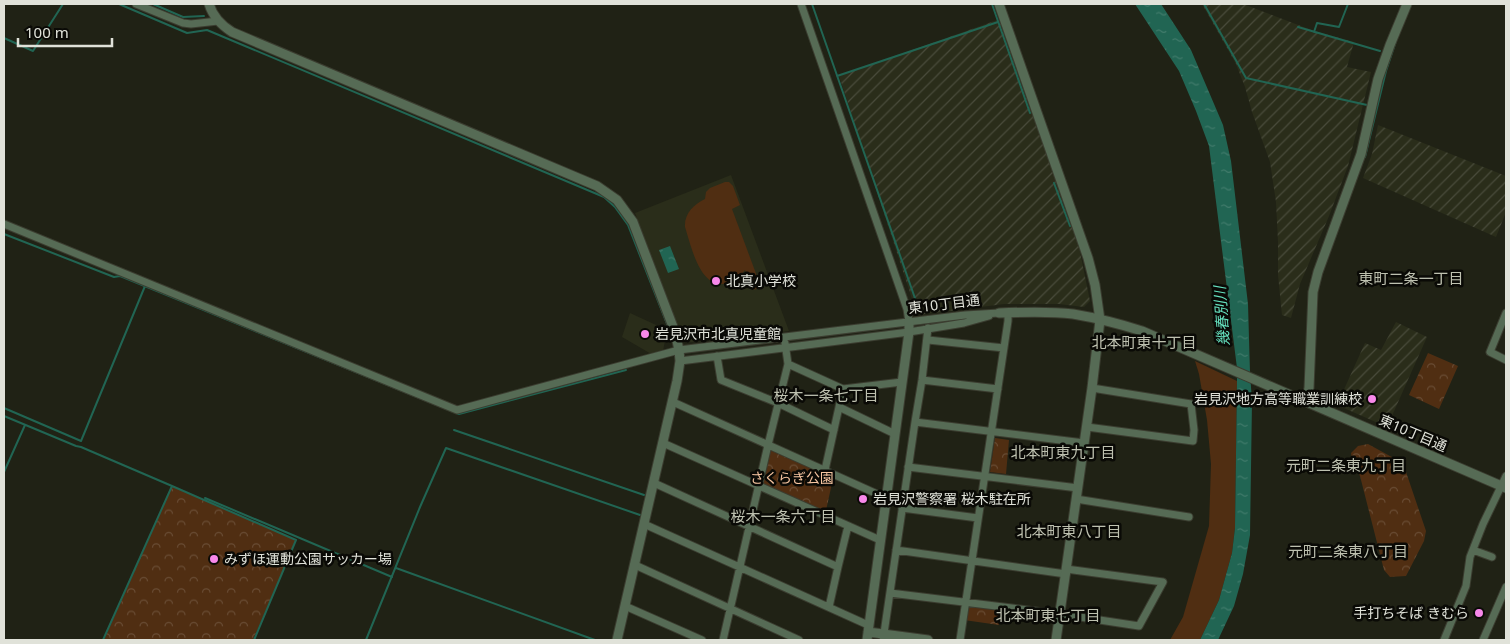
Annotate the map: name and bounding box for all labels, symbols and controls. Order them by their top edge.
scale bar [18,15,111,47]
text: 100 m [25,22,69,42]
district label: 東町二条一丁目 [1358,268,1464,288]
place label: 北真小学校 [726,271,796,290]
marker: 北真小学校 [710,275,722,287]
water label: 幾春別川 [1209,283,1233,347]
street label: 東10丁目通 [907,290,981,317]
place label: 岩見沢市北真児童館 [655,324,781,343]
marker: 岩見沢市北真児童館 [639,328,651,340]
district label: 北本町東十丁目 [1091,332,1197,352]
district label: 桜木一条七丁目 [773,385,879,405]
place label: 岩見沢地方高等職業訓練校 [1194,389,1362,408]
marker: 岩見沢地方高等職業訓練校 [1366,393,1378,405]
street label: 東10丁目通 [1376,410,1450,455]
district label: 北本町東九丁目 [1010,442,1116,462]
district label: 元町二条東九丁目 [1286,455,1406,475]
park label: さくらぎ公園 [750,468,834,487]
place label: 岩見沢警察署 桜木駐在所 [873,489,1031,508]
marker: 岩見沢警察署 桜木駐在所 [857,493,869,505]
district label: 桜木一条六丁目 [730,506,836,526]
district label: 北本町東八丁目 [1016,521,1122,541]
district label: 元町二条東八丁目 [1288,541,1408,561]
place label: みずほ運動公園サッカー場 [224,549,392,568]
marker: みずほ運動公園サッカー場 [208,553,220,565]
place label: 手打ちそば きむら [1353,603,1469,622]
district label: 北本町東七丁目 [995,605,1101,625]
marker: 手打ちそば きむら [1473,607,1485,619]

